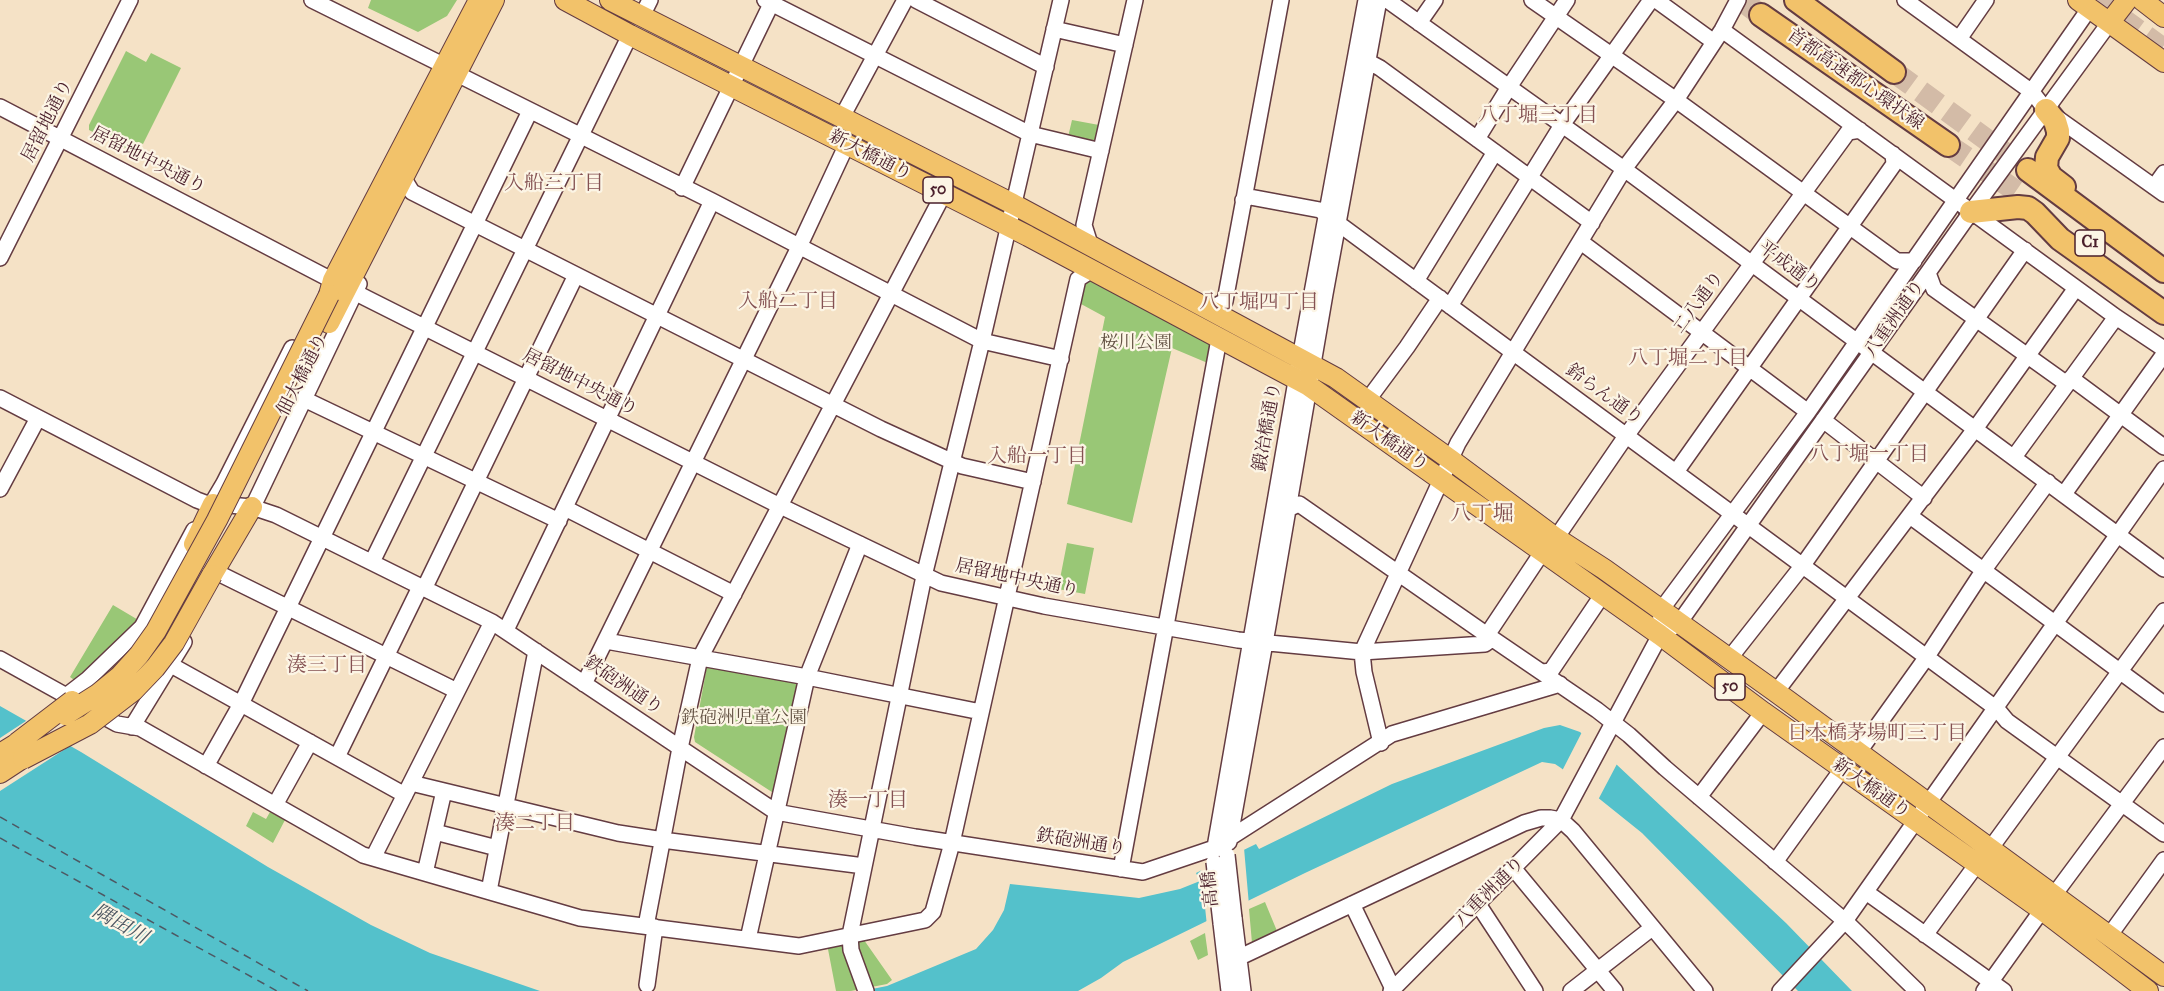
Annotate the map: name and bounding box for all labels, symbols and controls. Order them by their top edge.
street label: 首都高速都心環状線 [1782,25,1928,135]
street label: 居留地通り [18,76,78,166]
district label: 八丁堀三丁目 [1478,104,1598,128]
street label: 居留地中央通り [87,123,209,199]
street label: 新大橋通り [825,126,915,186]
district label: 入船三丁目 [504,172,604,196]
road number: 50 [923,177,953,203]
road number: C1 [2075,230,2105,256]
street label: 平成通り [1754,237,1824,297]
street label: 二八通り [1669,268,1729,338]
street label: 八重洲通り [1860,276,1930,362]
district label: 入船二丁目 [738,290,838,314]
district label: 八丁堀四丁目 [1199,291,1319,315]
street label: 佃大橋通り [273,330,333,420]
park label: 桜川公園 [1100,333,1172,355]
street label: 居留地中央通り [519,345,641,421]
district label: 八丁堀二丁目 [1628,347,1748,371]
street label: 鈴らん通り [1561,360,1647,430]
street label: 鍛冶橋通り [1250,381,1286,473]
street label: 新大橋通り [1346,407,1432,477]
district label: 八丁堀一丁目 [1809,443,1929,467]
district label: 入船一丁目 [987,445,1087,469]
district label: 八丁堀 [1451,502,1513,528]
street label: 居留地中央通り [953,555,1081,603]
street label: 鉄砲洲通り [580,652,666,720]
district label: 湊三丁目 [287,654,367,678]
road number: 50 [1715,674,1745,700]
park label: 鉄砲洲児童公園 [681,708,807,730]
district label: 日本橋茅場町三丁目 [1787,722,1967,746]
street label: 新大橋通り [1828,754,1914,824]
district label: 湊一丁目 [828,789,908,813]
district label: 湊二丁目 [495,812,575,836]
street label: 鉄砲洲通り [1035,825,1127,861]
street label: 八重洲通り [1451,853,1529,931]
street label: 高橋 [1198,870,1224,908]
water label: 隅田川 [88,900,152,950]

